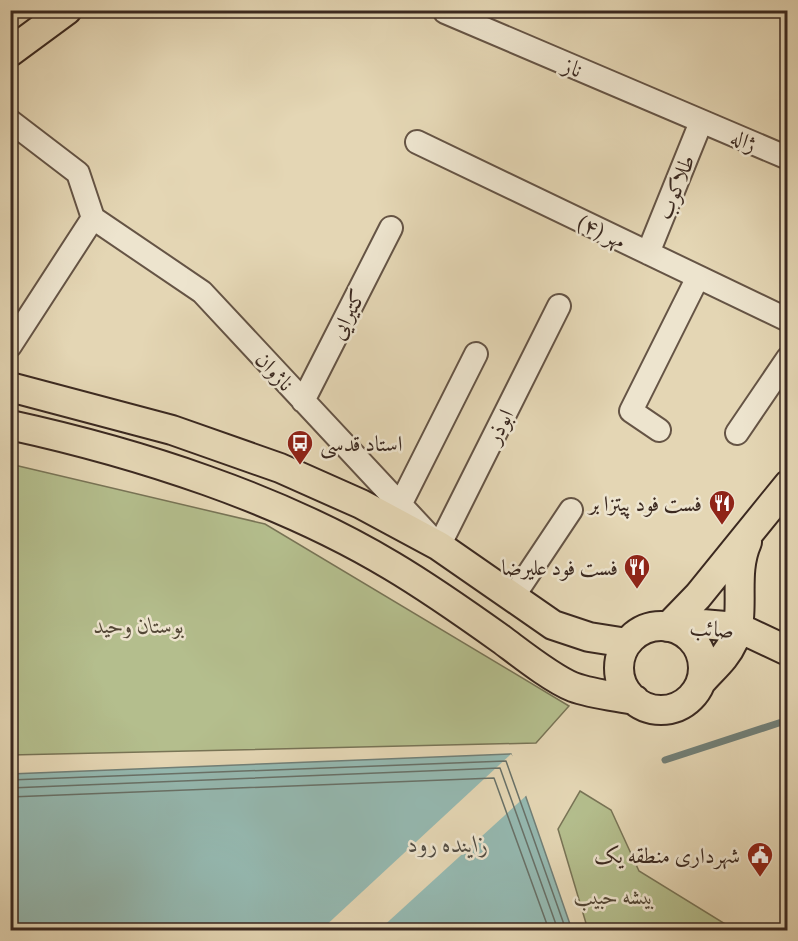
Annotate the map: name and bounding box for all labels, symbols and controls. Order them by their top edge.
street label: ناز [557,50,587,84]
street label: ژاله [726,122,761,159]
street label: طلاکوب [649,150,702,224]
street label: مهر (۴) [573,207,631,256]
street label: کتیرایی [323,284,373,345]
street label: ناژوان [249,345,300,397]
street label: ابوذر [478,404,520,450]
bus stop icon: استاد قدسی [285,428,315,466]
place label: استاد قدسی [320,429,402,459]
restaurant icon: فست فود پیتزا بر [707,488,737,526]
place label: فست فود پیتزا بر [587,489,702,519]
restaurant icon: فست فود علیرضا [622,552,652,590]
place label: فست فود علیرضا [501,553,618,582]
park label: بوستان وحید [94,611,184,640]
street label: صائب [689,612,735,645]
water label: زاینده رود [408,828,488,859]
public building icon: شهرداری منطقه یک [745,840,775,878]
place label: شهرداری منطقه یک [594,841,740,870]
park label: بیشه حبیب [574,882,654,911]

